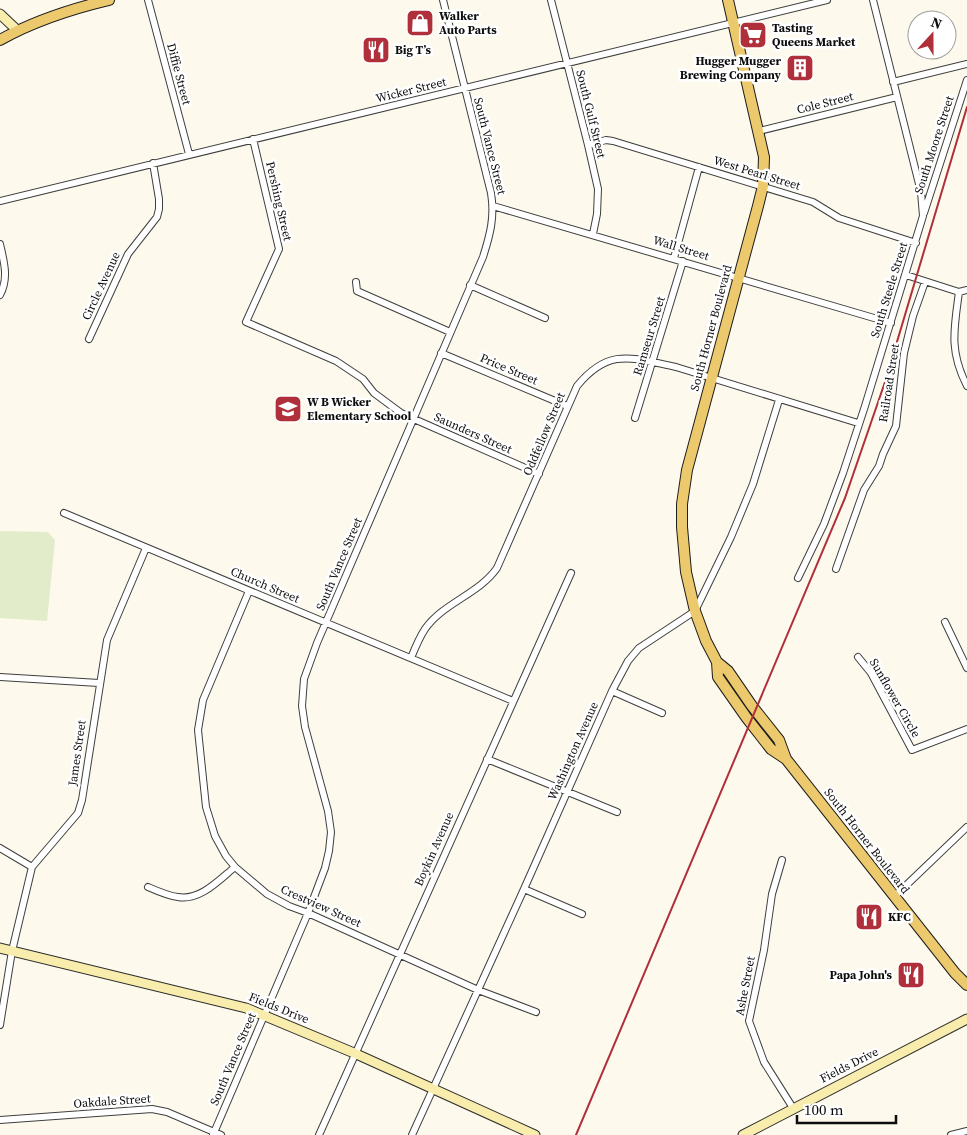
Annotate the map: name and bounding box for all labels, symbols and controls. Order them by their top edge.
shop icon: Walker Auto Parts [405,8,435,38]
place label: Walker Auto Parts [439,8,497,38]
north arrow [907,10,957,60]
text: N [928,12,945,34]
supermarket icon: Tasting Queens Market [738,20,768,50]
place label: Tasting Queens Market [772,20,856,50]
restaurant icon: Big T’s [361,35,391,65]
street label: Diffie Street [163,42,195,107]
place label: Big T’s [395,42,431,58]
place label: Hugger Mugger Brewing Company [680,53,782,83]
building icon: Hugger Mugger Brewing Company [785,53,815,83]
street label: South Gulf Street [572,68,610,160]
street label: Wicker Street [374,74,448,106]
street label: Cole Street [795,88,855,118]
street label: South Moore Street [911,94,957,196]
street label: South Vance Street [470,96,510,196]
street label: West Pearl Street [712,152,802,194]
street label: Pershing Street [262,160,296,242]
street label: Wall Street [651,232,711,264]
street label: South Steele Street [867,240,911,340]
street label: Circle Avenue [78,249,124,323]
street label: South Horner Boulevard [686,263,736,393]
street label: Ramseur Street [629,294,669,377]
street label: Railroad Street [875,342,903,423]
street label: Price Street [478,350,540,388]
street label: Oddfellow Street [519,390,569,478]
school or university icon: W B Wicker Elementary School [273,394,303,424]
place label: W B Wicker Elementary School [307,394,412,424]
street label: Saunders Street [432,409,514,457]
street label: South Vance Street [312,515,366,613]
street label: Church Street [228,563,302,607]
street label: Sunflower Circle [866,656,924,740]
street label: Washington Avenue [544,699,602,803]
street label: James Street [64,719,90,788]
street label: South Horner Boulevard [821,785,913,897]
street label: Boykin Avenue [411,809,457,889]
street label: Crestview Street [278,881,364,931]
restaurant icon: KFC [854,902,884,932]
place label: KFC [888,909,911,925]
street label: Ashe Street [731,955,759,1017]
restaurant icon: Papa John's [896,960,926,990]
place label: Papa John's [829,967,893,983]
street label: Fields Drive [246,989,312,1027]
street label: South Vance Street [206,1010,260,1108]
street label: Fields Drive [817,1043,881,1087]
street label: Oakdale Street [73,1090,151,1112]
scale bar [797,1092,896,1124]
text: 100 m [804,1099,844,1120]

